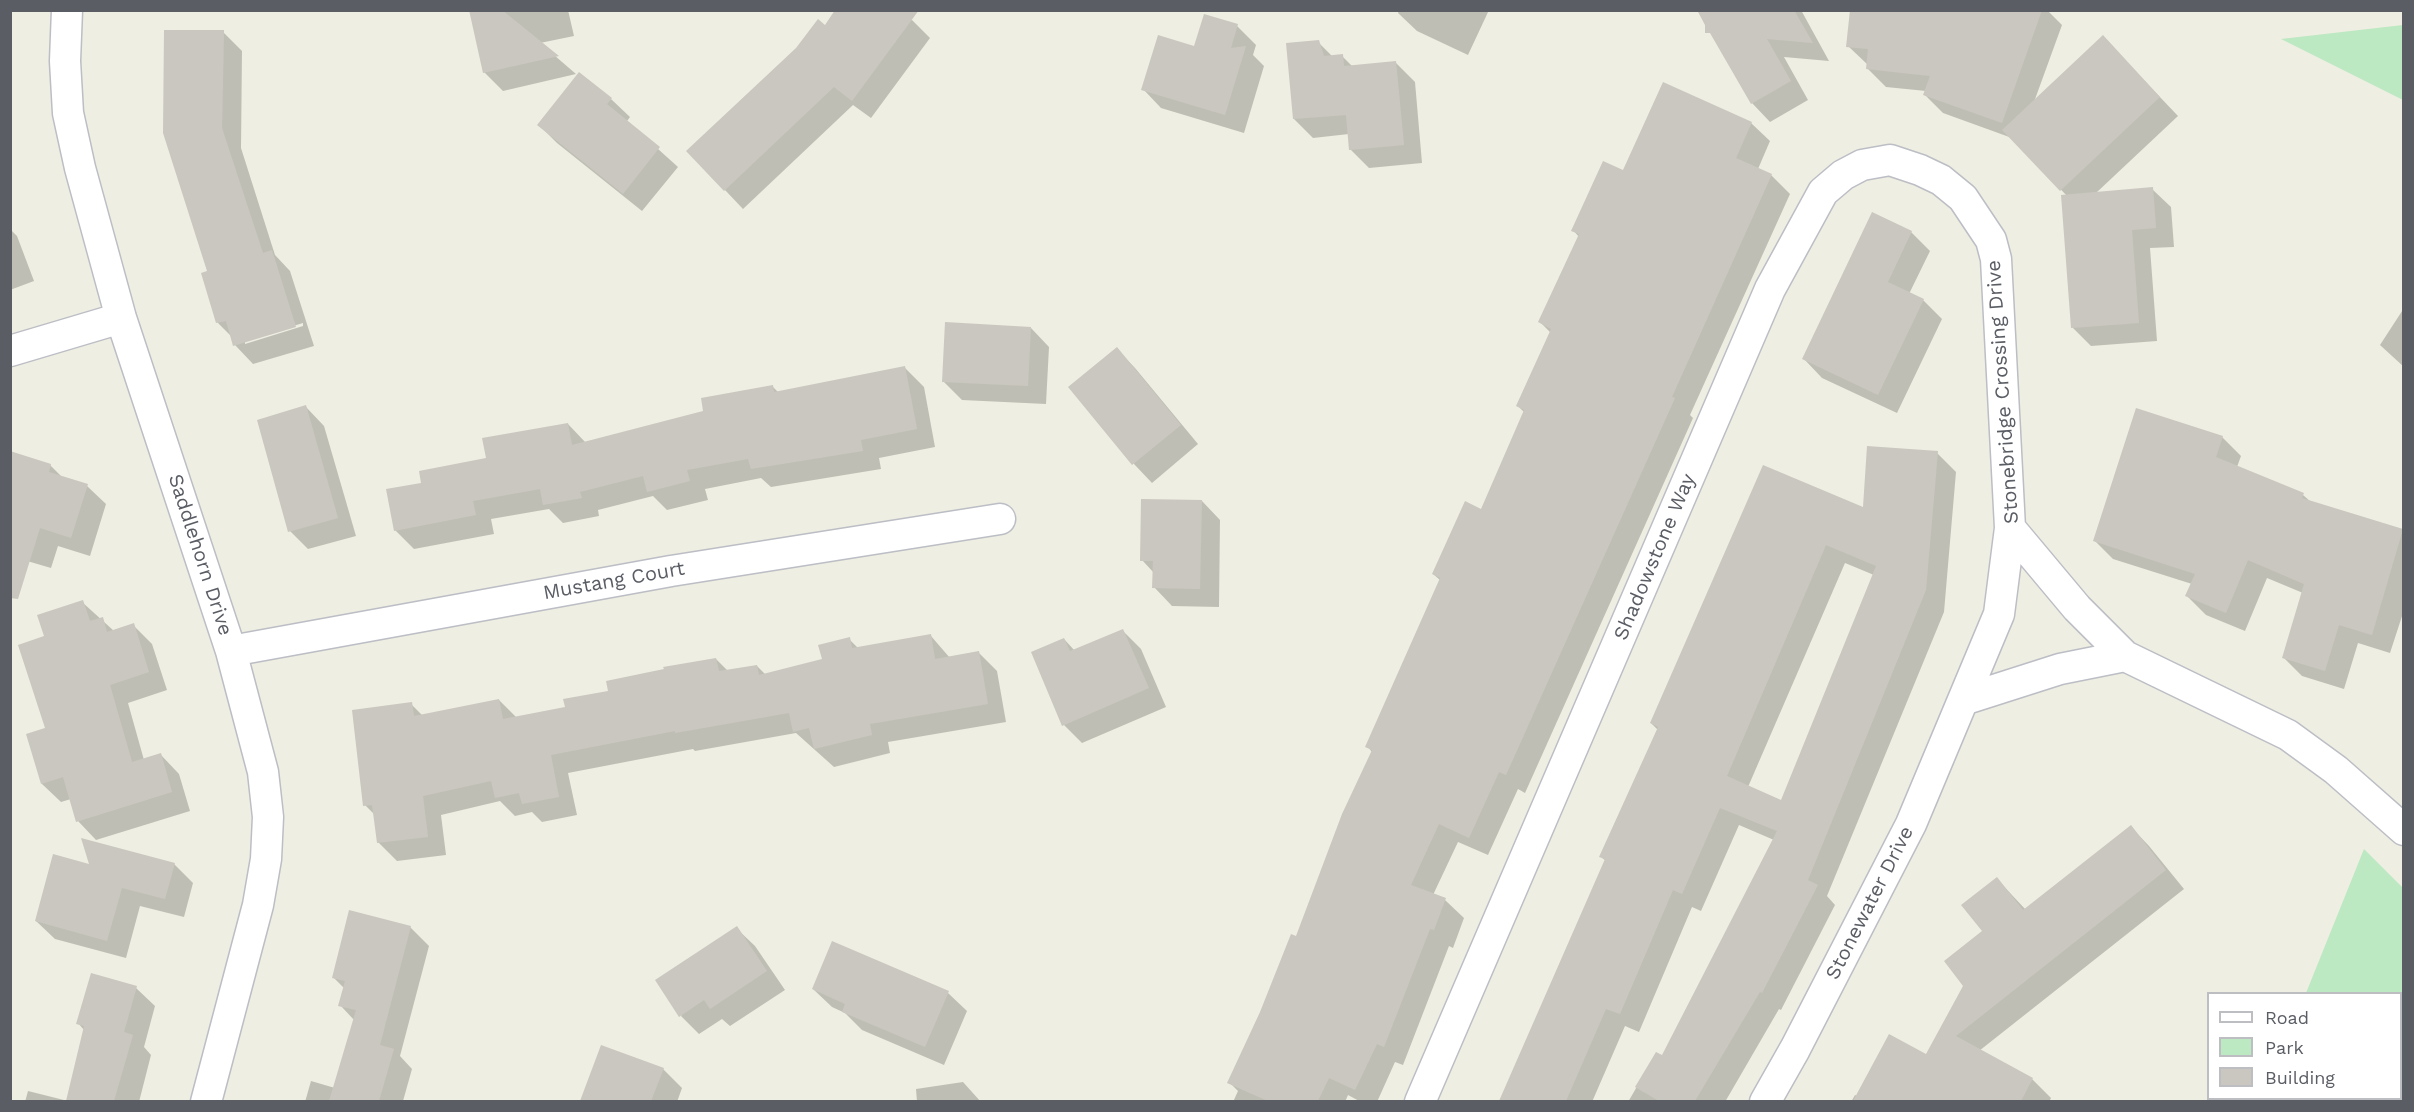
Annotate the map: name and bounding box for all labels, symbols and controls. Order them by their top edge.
street label: Stonebridge Crossing Drive [1982,259,2024,525]
street label: Shadowstone Way [1609,470,1701,644]
street label: Saddlehorn Drive [163,471,237,639]
street label: Mustang Court [541,557,687,605]
street label: Stonewater Drive [1821,822,1919,984]
legend [2207,992,2402,1100]
text: Road [2265,1007,2309,1028]
text: Park [2265,1037,2304,1058]
text: Building [2265,1067,2335,1088]

